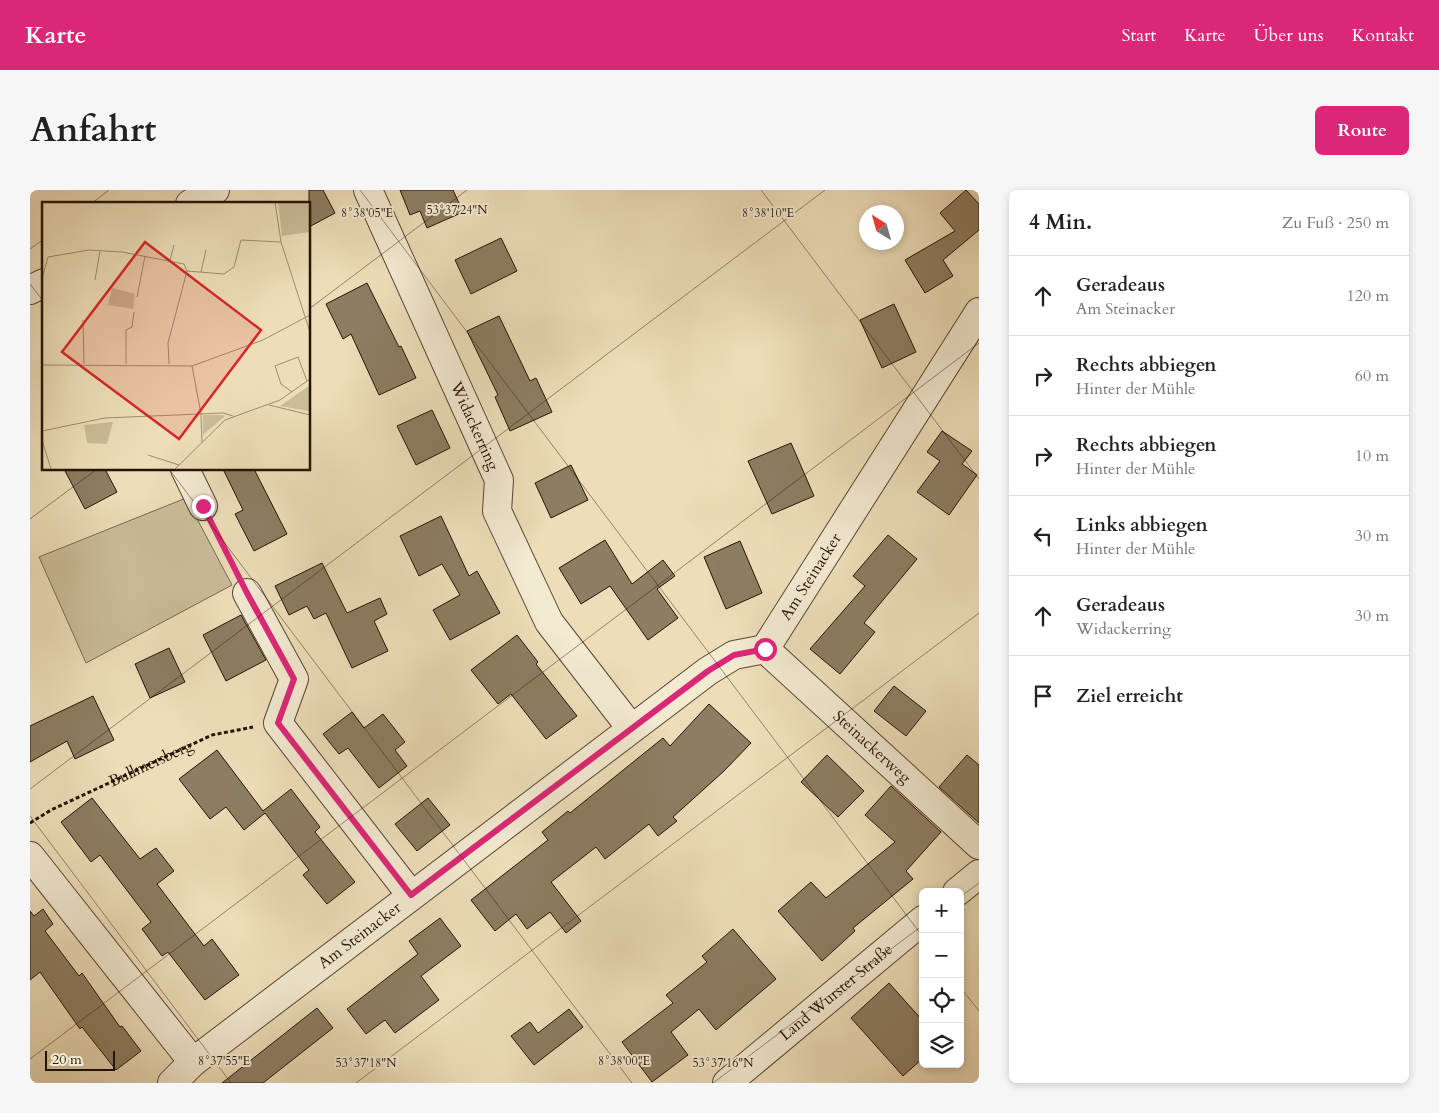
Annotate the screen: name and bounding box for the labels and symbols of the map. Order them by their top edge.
inset map [42,202,310,470]
text: 53°37'24"N [427,202,488,218]
text: 8°38'05"E [341,205,393,221]
text: 8°38'10"E [742,205,794,221]
north arrow [859,205,904,250]
street label: Widackerring [445,377,504,474]
route end [192,495,215,518]
street label: Am Steinacker [775,529,847,624]
route start [754,638,777,661]
street label: Steinackerweg [828,705,916,788]
street label: Bullmersberg [105,734,197,792]
street label: Am Steinacker [314,897,406,974]
street label: Land Wurster Straße [775,939,898,1046]
scale bar [45,1048,115,1071]
text: 8°37'55"E [198,1053,250,1069]
text: 8°38'00"E [598,1053,650,1069]
text: 53°37'18"N [336,1055,397,1071]
text: 53°37'16"N [693,1055,754,1071]

